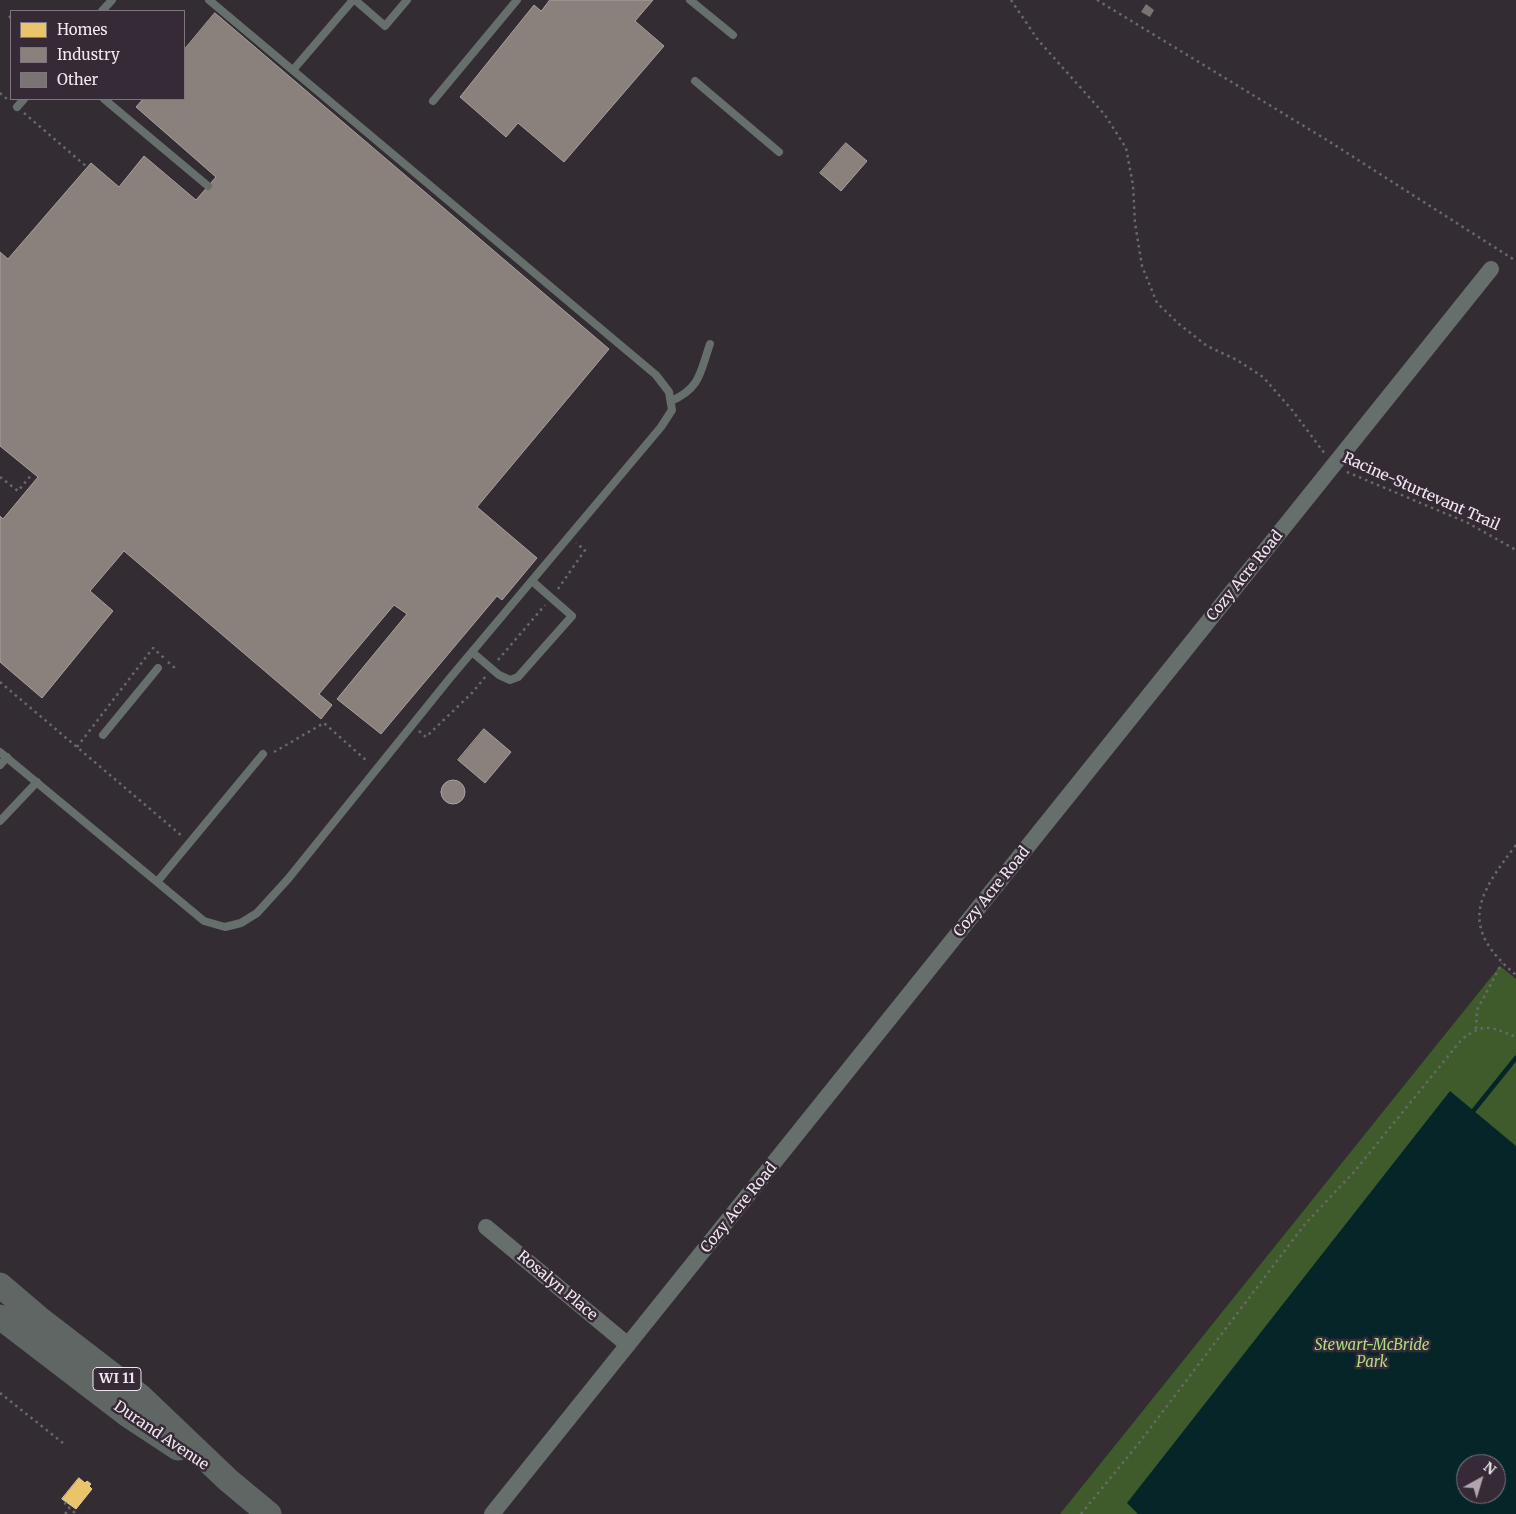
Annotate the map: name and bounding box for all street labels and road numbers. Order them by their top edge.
street label: Racine-Sturtevant Trail [1340,449,1502,535]
street label: Cozy Acre Road [1203,527,1287,625]
street label: Cozy Acre Road [950,843,1034,941]
street label: Cozy Acre Road [697,1159,781,1257]
street label: Rosalyn Place [513,1247,601,1325]
road number: WI 11 [93,1368,141,1390]
street label: Durand Avenue [110,1398,212,1474]

